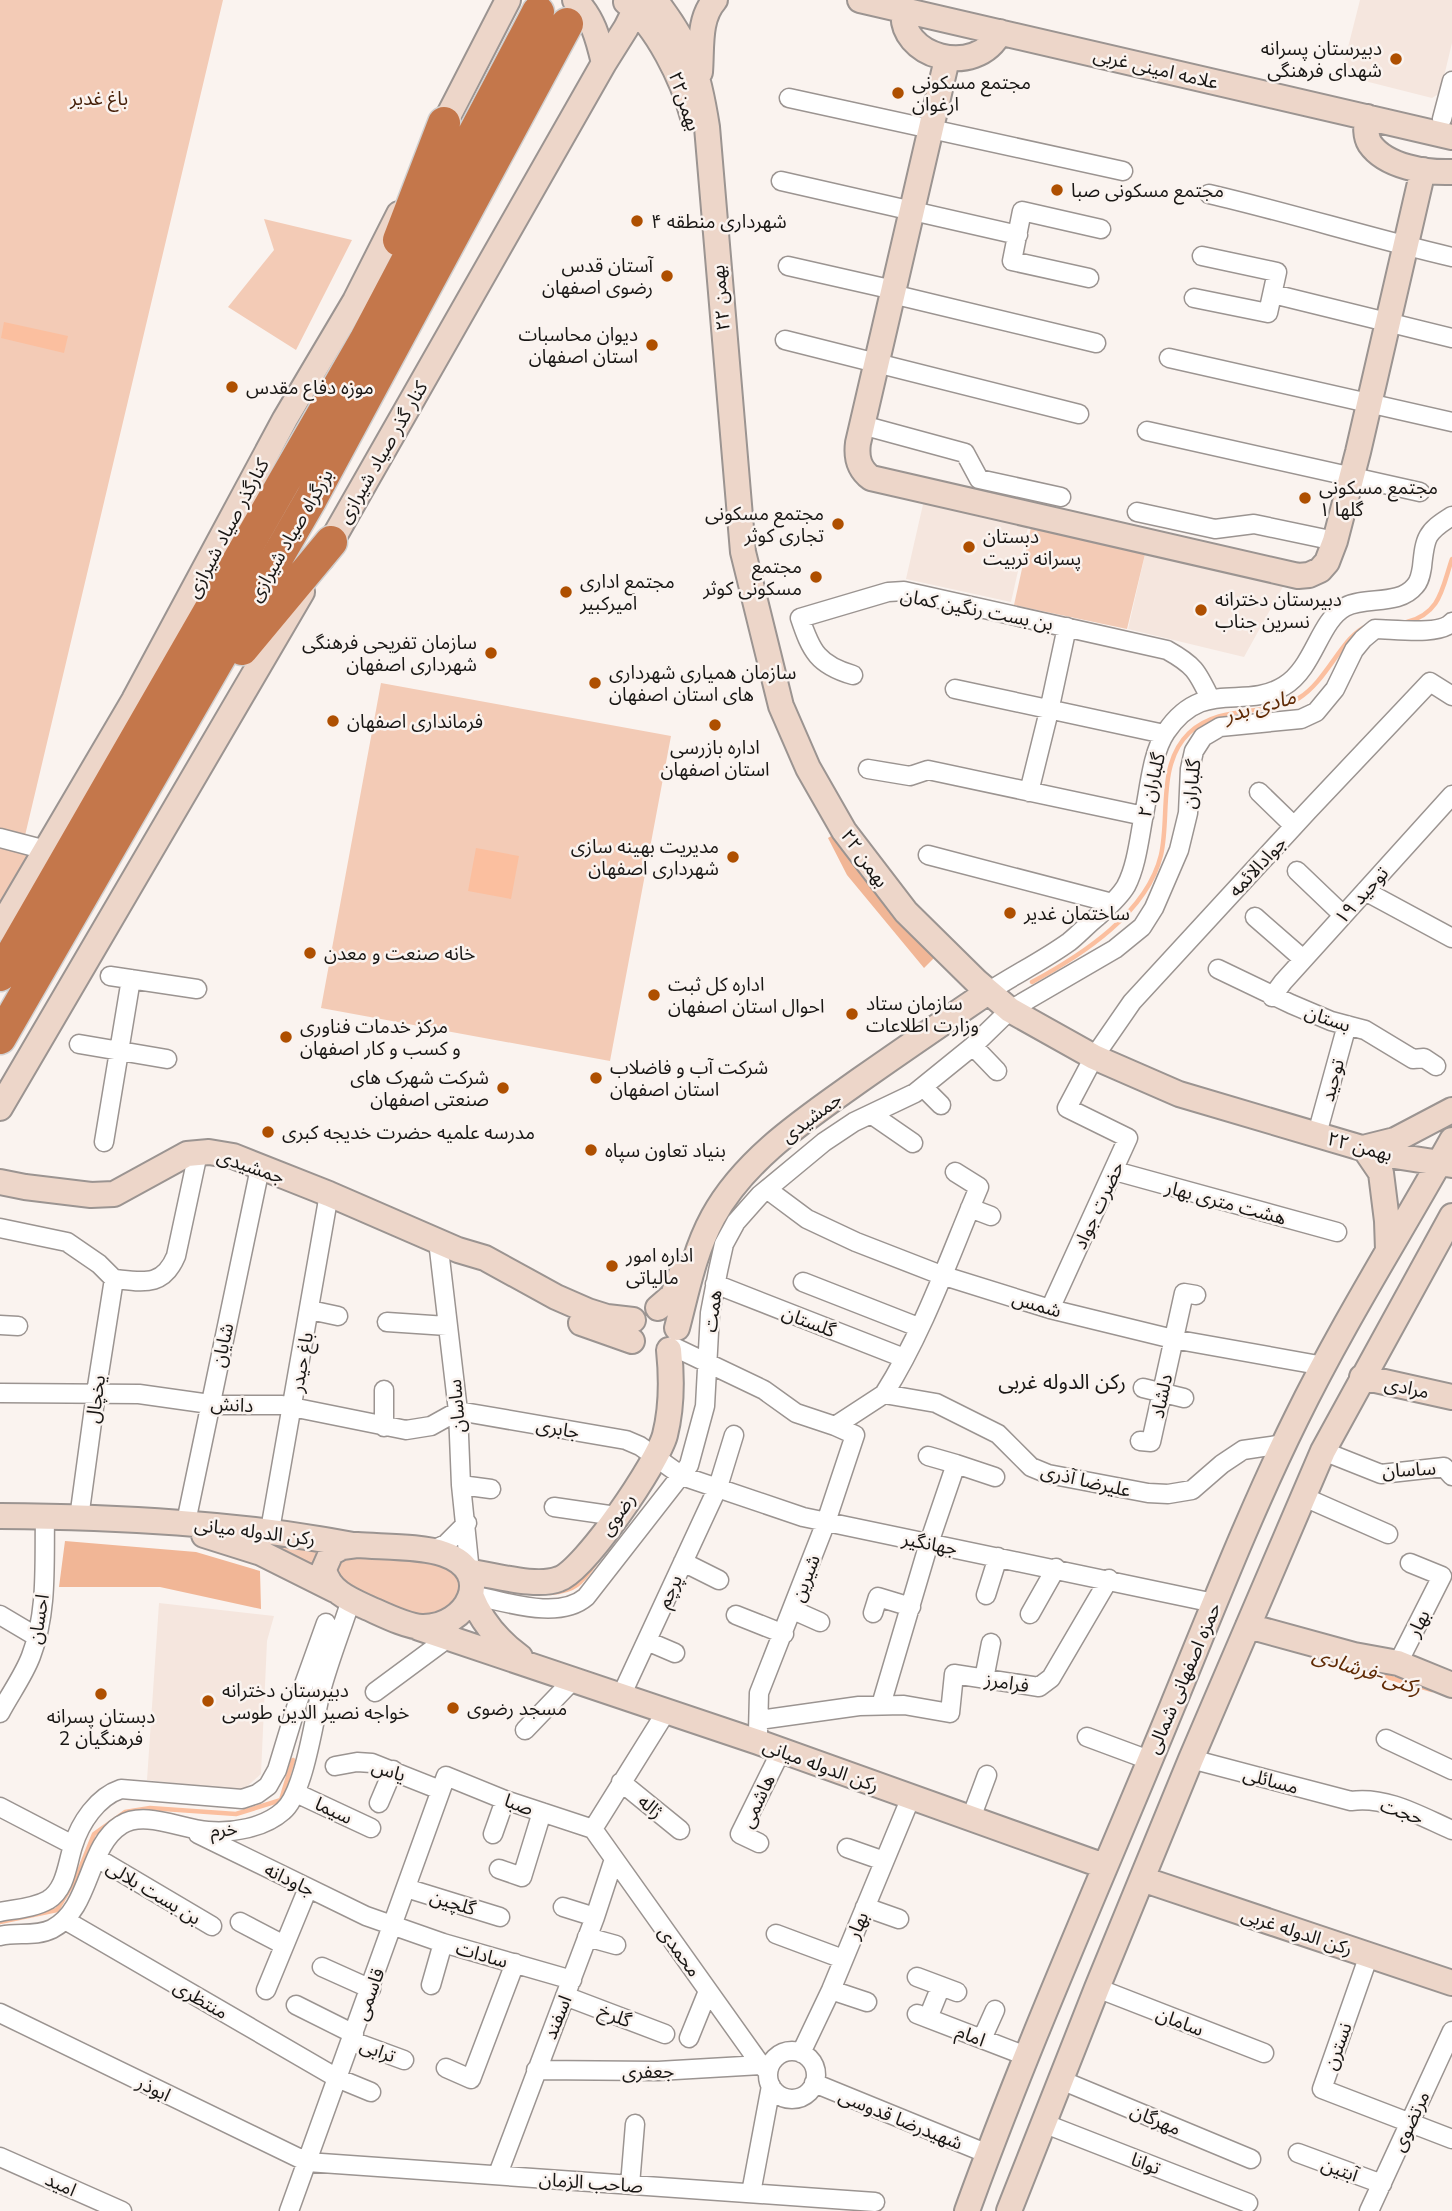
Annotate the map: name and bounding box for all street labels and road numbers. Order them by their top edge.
street label: علامه امینی غربی [1091,42,1221,96]
street label: ۲۲بهمن [662,68,706,135]
street label: ۲۲ بهمن [705,264,737,332]
street label: کنار گذر صیاد شیرازی [332,376,435,528]
street label: کنارگذر صیاد شیرازی [180,453,276,603]
street label: بزرگراه صیاد شیرازی [242,464,340,607]
street label: بن بست رنگین کمان [898,582,1055,638]
street label: گلباران ۲ [1132,749,1172,820]
street label: گلباران [1176,757,1208,810]
street label: ۲۲ بهمن [834,824,894,893]
street label: جوادالائمه [1223,831,1293,903]
street label: توحید ۱۹ [1329,861,1395,930]
street label: بستان [1301,999,1354,1039]
street label: توحید [1315,1056,1351,1104]
street label: جمشیدی [776,1086,847,1149]
street label: ۲۲ بهمن [1324,1126,1395,1168]
street label: جمشیدی [213,1143,288,1191]
street label: حضرت جواد [1067,1157,1131,1254]
street label: هشت متری بهار [1162,1174,1289,1232]
street label: شمس [1009,1286,1064,1324]
street label: همت [697,1288,729,1334]
street label: گلستان [778,1300,840,1344]
street label: شایان [206,1321,240,1370]
street label: باغ حیدر [284,1330,320,1395]
street label: مرادی [1382,1371,1432,1405]
street label: دلشاد [1145,1372,1179,1421]
street label: یخچال [80,1373,112,1425]
street label: ساسان [442,1378,472,1434]
street label: دانش [210,1391,254,1419]
street label: جابری [534,1412,582,1446]
street label: ساسان [1381,1456,1437,1484]
street label: علیرضا آذری [1038,1458,1133,1504]
street label: رضوی [594,1488,642,1541]
street label: رکن الدوله میانی [193,1512,317,1552]
street label: جهانگیر [899,1526,960,1562]
street label: شیرین [785,1551,827,1606]
street label: پرچم [651,1570,690,1613]
street label: احسان [22,1592,56,1646]
street label: حمزه اصفهانی شمالی [1140,1599,1228,1758]
street label: بهار [1401,1605,1437,1642]
street label: فرامرز [982,1667,1031,1699]
street label: رکن الدوله میانی [759,1733,882,1799]
street label: یاس [369,1754,409,1788]
street label: مسائلی [1240,1761,1301,1801]
street label: هاشمی [734,1770,782,1832]
street label: صبا [500,1788,537,1822]
street label: ژاله [632,1789,668,1825]
street label: سیما [311,1791,357,1831]
street label: حجت [1377,1792,1427,1831]
street label: خرم [210,1816,238,1845]
street label: بن بست بلالی [101,1854,206,1931]
street label: جاودانه [260,1857,319,1903]
street label: گلچین [427,1884,480,1923]
street label: رکن الدوله غربی [1238,1902,1356,1962]
street label: بهار [840,1908,875,1944]
street label: محمدی [652,1921,707,1983]
street label: سادات [453,1935,511,1975]
street label: قاسمی [349,1965,391,2024]
street label: منتظری [168,1974,233,2026]
street label: اسفند [537,1991,578,2043]
street label: گلرخ [594,1998,636,2034]
street label: سامان [1152,2001,1207,2043]
street label: امام [952,2019,989,2054]
street label: نسترن [1317,2019,1359,2074]
street label: ترابی [356,2033,399,2069]
street label: جعفری [622,2059,674,2085]
street label: ابوذر [131,2069,175,2108]
street label: شهیدرضا قدوسی [835,2083,967,2157]
street label: مرتضوی [1386,2087,1436,2156]
street label: مهرگان [1126,2098,1185,2142]
street label: توانا [1127,2146,1164,2181]
street label: آبتین [1318,2151,1363,2189]
street label: صاحب الزمان [538,2166,644,2200]
street label: امید [41,2167,80,2203]

